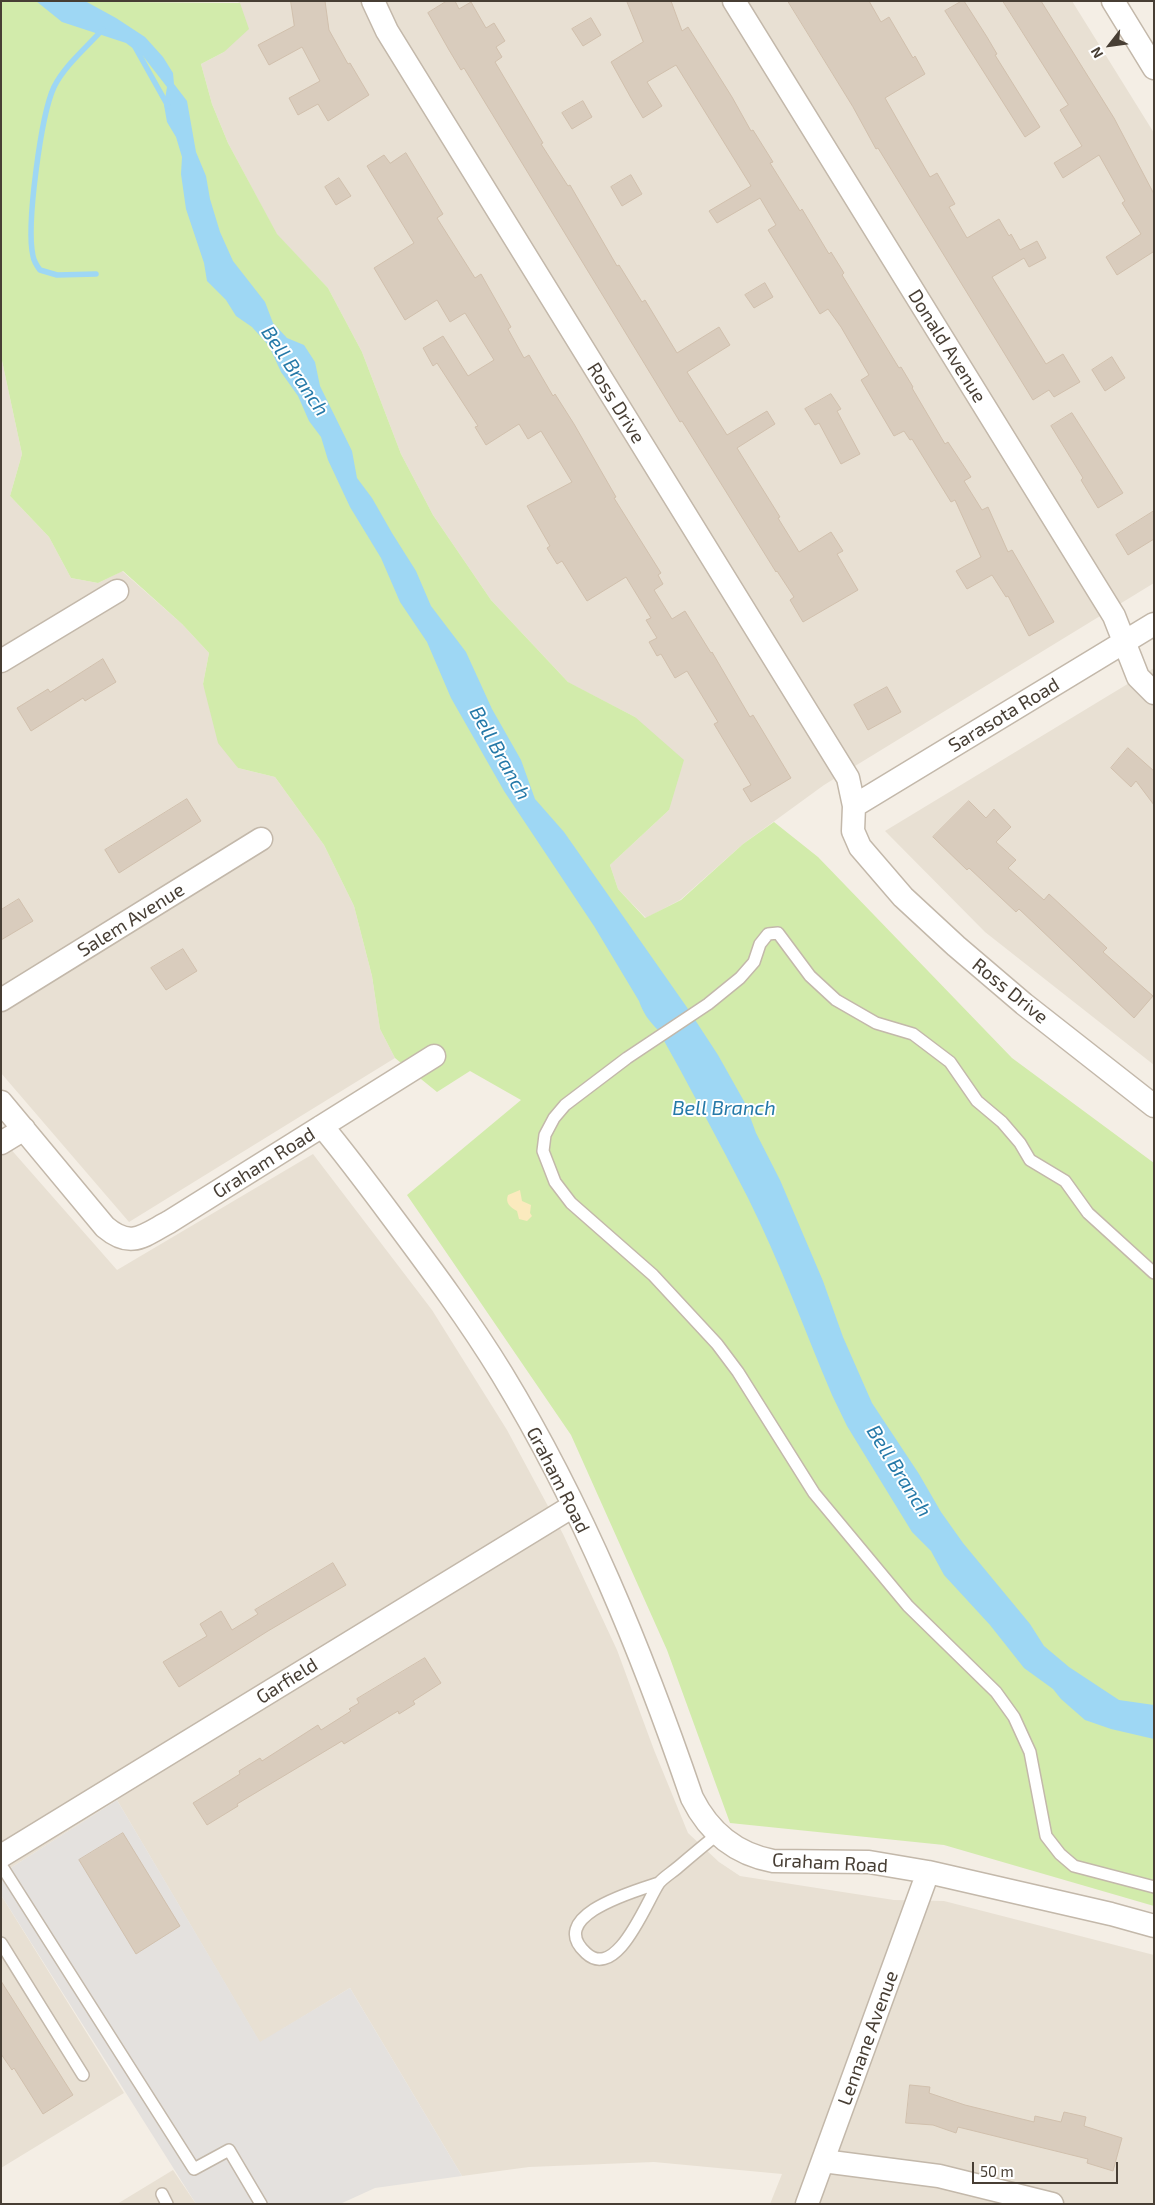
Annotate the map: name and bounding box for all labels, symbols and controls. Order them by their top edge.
north arrow [1085,20,1135,70]
text: N [1087,44,1106,61]
street label: Donald Avenue [903,285,991,407]
water label: Bell Branch [256,321,334,421]
street label: Ross Drive [582,358,650,448]
street label: Sarasota Road [944,673,1064,757]
water label: Bell Branch [464,702,536,804]
street label: Salem Avenue [73,878,189,962]
street label: Ross Drive [967,953,1053,1029]
water label: Bell Branch [672,1096,776,1120]
street label: Graham Road [209,1123,319,1203]
water label: Bell Branch [861,1421,937,1521]
street label: Graham Road [521,1423,595,1537]
street label: Garfield [252,1653,322,1709]
street label: Graham Road [771,1849,889,1877]
street label: Lennane Avenue [833,1968,903,2108]
scale bar [975,2152,1121,2184]
text: 50 m [980,2162,1014,2180]

